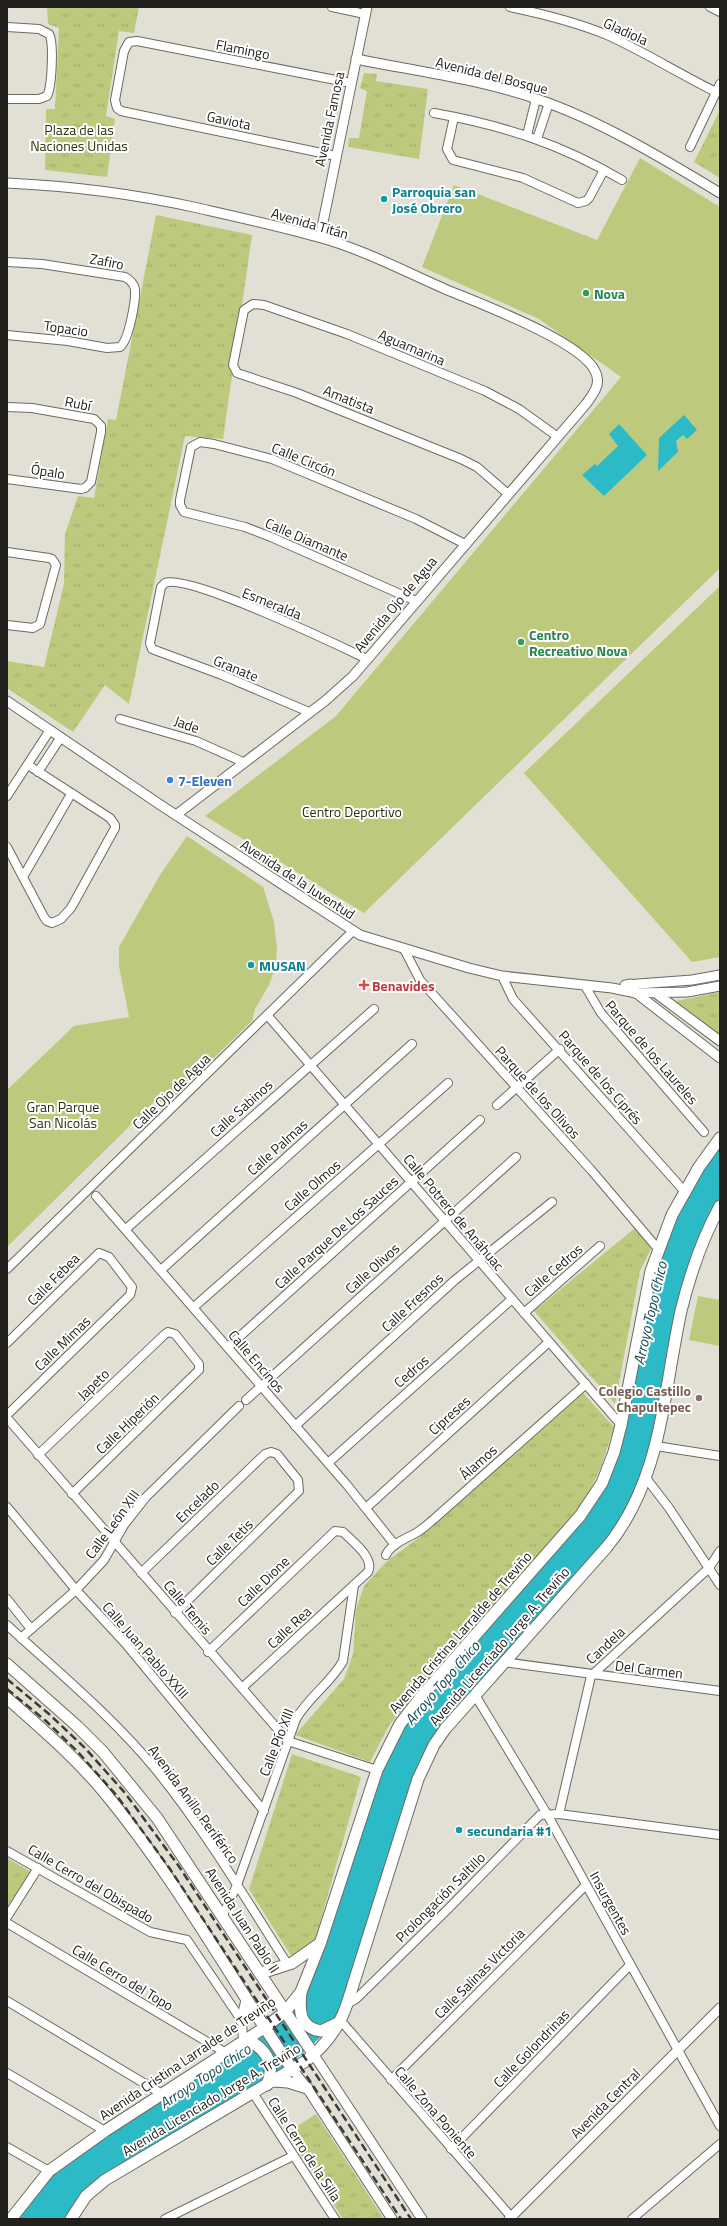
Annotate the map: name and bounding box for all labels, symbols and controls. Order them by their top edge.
street label: Gladiola [600,12,652,50]
street label: Flamingo [214,33,272,65]
street label: Avenida del Bosque [434,51,550,99]
street label: Avenida Famosa [309,70,349,168]
street label: Gaviota [205,105,253,135]
park label: Plaza de las Naciones Unidas [30,119,128,156]
place label: Parroquia san José Obrero [392,181,476,218]
marker: Parroquia san José Obrero [379,194,389,204]
street label: Avenida Titán [269,202,351,244]
street label: Zafiro [88,247,126,275]
place label: Nova [594,283,625,304]
marker: Nova [581,288,591,298]
street label: Topacio [43,315,89,341]
street label: Aguamarina [375,323,449,371]
street label: Amatista [320,379,378,419]
street label: Rubí [63,390,94,416]
street label: Calle Circón [269,437,339,481]
street label: Ópalo [29,458,67,484]
street label: Calle Diamante [262,512,352,566]
street label: Avenida Ojo de Agua [348,551,442,657]
street label: Esmeralda [239,582,305,624]
place label: Centro Recreativo Nova [529,624,628,661]
marker: Centro Recreativo Nova [516,637,526,647]
street label: Granate [210,649,262,687]
street label: Jade [172,710,202,738]
place label: 7-Eleven [178,770,232,791]
marker: 7-Eleven [165,775,175,785]
park label: Centro Deportivo [302,801,402,822]
street label: Avenida de la Juventud [236,834,360,924]
place label: MUSAN [259,955,306,976]
marker: MUSAN [246,960,256,970]
place label: Benavides [372,975,435,996]
marker: Benavides [359,980,369,990]
street label: Parque de los Laureles [601,995,703,1109]
street label: Parque de los Ciprés [554,1025,648,1129]
street label: Parque de los Olivos [490,1041,586,1143]
street label: Calle Ojo de Agua [127,1048,215,1134]
street label: Calle Sabinos [205,1074,277,1142]
park label: Gran Parque San Nicolás [27,1096,99,1133]
street label: Calle Palmas [242,1114,312,1180]
street label: Calle Potrero de Anáhuac [399,1149,509,1275]
street label: Calle Olmos [279,1154,345,1216]
street label: Calle Parque De Los Sauces [269,1170,403,1294]
street label: Calle Olivos [340,1238,404,1298]
street label: Calle Cedros [519,1239,587,1301]
street label: Calle Febea [22,1248,84,1310]
water label: Arroyo Topo Chico [627,1259,673,1367]
street label: Calle Fresnos [376,1268,448,1336]
street label: Calle Mimas [29,1311,95,1375]
street label: Calle Encinos [224,1325,290,1397]
street label: Cedros [389,1350,433,1392]
street label: Japeto [72,1363,114,1405]
place label: Colegio Castillo Chapultepec [598,1380,691,1417]
street label: Calle Hiperión [91,1387,163,1459]
street label: Cipreses [423,1390,475,1440]
marker: Colegio Castillo Chapultepec [694,1393,704,1403]
street label: Álamos [455,1439,501,1485]
street label: Encelado [170,1475,224,1527]
street label: Calle León XIII [80,1485,144,1563]
street label: Calle Tetis [201,1514,257,1570]
street label: Avenida Cristina Larralde de Treviño [384,1546,536,1718]
street label: Calle Dione [232,1551,294,1611]
street label: Avenida Licenciado Jorge A. Treviño [424,1562,574,1730]
street label: Calle Temis [159,1575,217,1639]
street label: Calle Juan Pablo XXIII [98,1597,194,1703]
street label: Calle Rea [262,1601,316,1653]
street label: Candela [581,1621,629,1669]
water label: Arroyo Topo Chico [399,1635,486,1730]
street label: Del Carmen [614,1654,684,1684]
street label: Calle Pío XIII [253,1705,299,1779]
street label: Avenida Anillo Periférico [144,1740,244,1868]
place label: secundaria #1 [467,1820,552,1841]
marker: secundaria #1 [454,1825,464,1835]
street label: Calle Cerro del Obispado [24,1838,158,1928]
street label: Prolongación Saltillo [390,1847,490,1947]
street label: Avenida Juan Pablo II [201,1863,285,1977]
street label: Insurgentes [585,1867,637,1939]
street label: Calle Salinas Victoria [429,1923,529,2023]
street label: Calle Cerro del Topo [68,1938,178,2016]
street label: Avenida Cristina Larralde de Treviño [95,1991,279,2125]
street label: Calle Golondrinas [488,2004,574,2092]
street label: Avenida Licenciado Jorge A. Treviño [118,2037,304,2161]
water label: Arroyo Topo Chico [155,2037,256,2114]
street label: Calle Zona Poniente [390,2061,482,2163]
street label: Avenida Central [565,2063,645,2143]
street label: Calle Cerro de la Silla [263,2093,347,2205]

